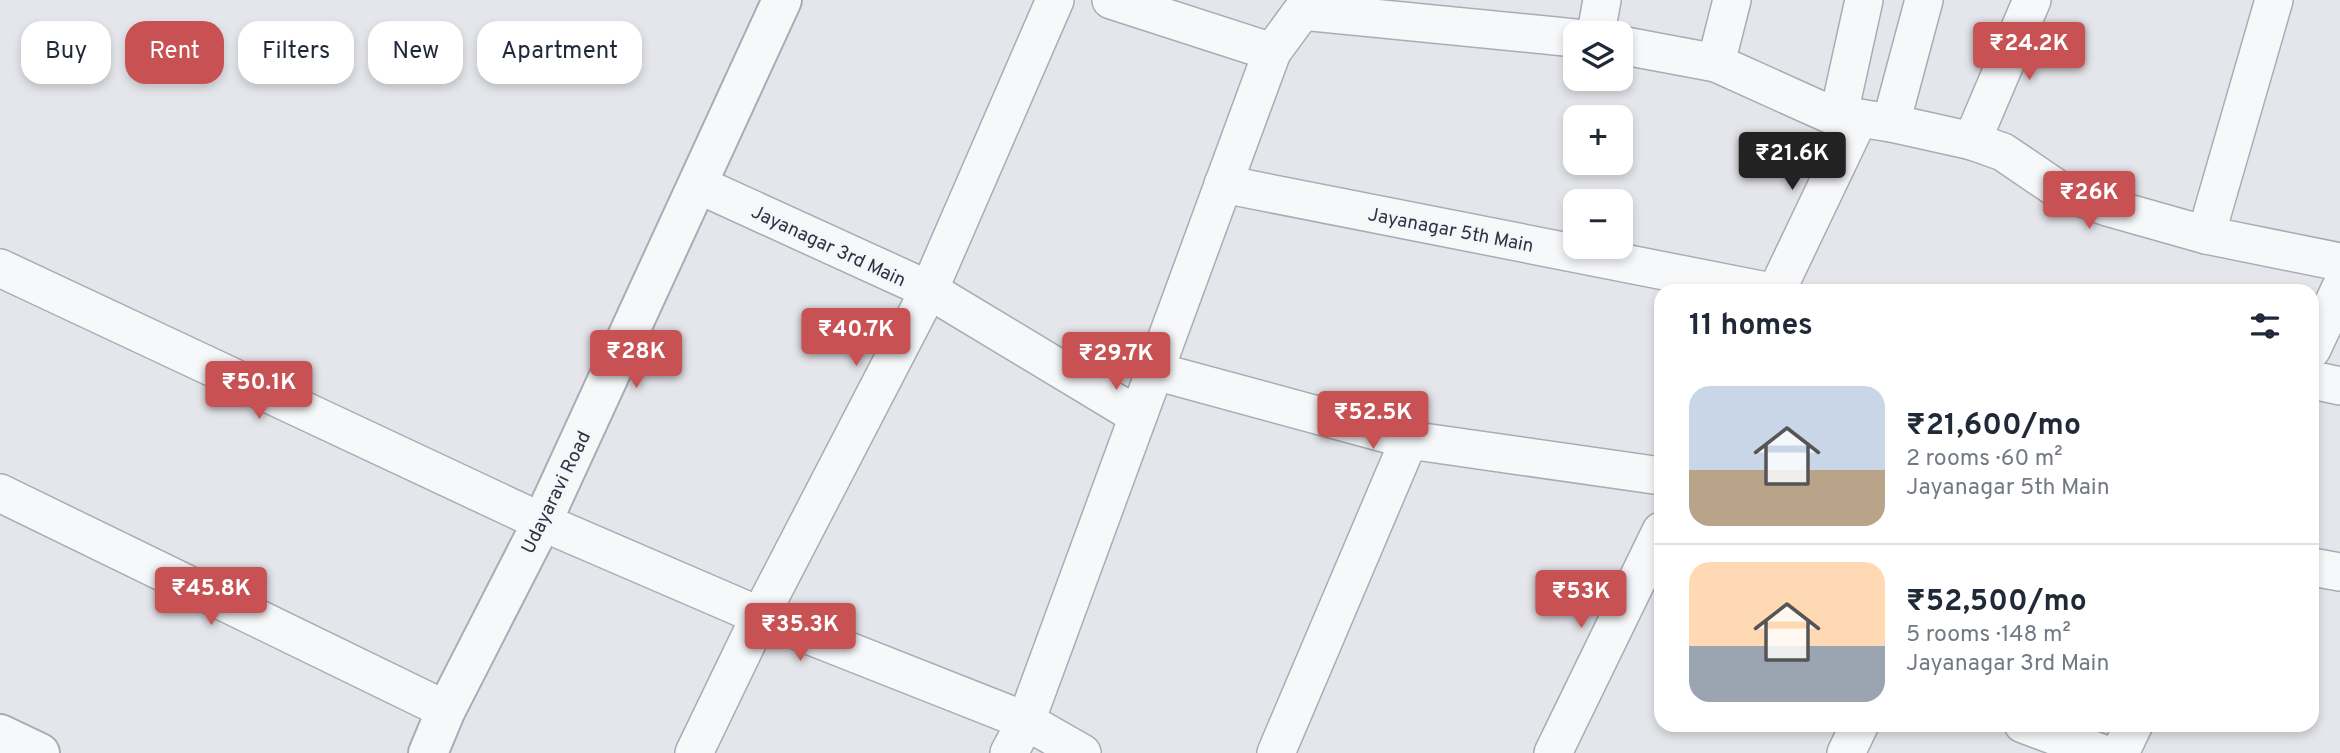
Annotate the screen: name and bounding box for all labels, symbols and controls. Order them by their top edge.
chip: Buy [21,21,111,84]
chip: Rent [125,21,224,84]
chip: Filters [238,21,354,84]
chip: New [368,21,463,84]
chip: Apartment [477,21,642,84]
map controls [1563,21,1633,259]
button: layers [1563,21,1633,91]
pin: ₹24.2K [1972,22,2086,82]
text: ₹24.2K [1989,30,2069,59]
button: + [1563,105,1633,175]
pin: ₹21.6K [1735,132,1849,192]
text: ₹21.6K [1755,140,1829,169]
pin: ₹26K [2048,172,2130,231]
text: ₹26K [2059,179,2119,208]
button: − [1563,189,1633,259]
street label: Jayanagar 3rd Main [747,200,909,293]
street label: Jayanagar 5th Main [1366,203,1535,259]
icon: filters [2246,307,2284,345]
pin: ₹40.7K [799,308,913,368]
text: 11 homes [1689,308,1813,345]
text: ₹40.7K [817,316,895,345]
pin: ₹28K [595,330,677,390]
pin: ₹29.7K [1059,332,1173,392]
text: ₹28K [606,338,666,367]
text: ₹29.7K [1078,340,1154,369]
pin: ₹50.1K [202,362,316,421]
text: ₹50.1K [221,369,297,398]
pin: ₹52.5K [1316,392,1430,451]
text: ₹52.5K [1333,399,1413,428]
text: ₹21,600/mo [1906,408,2081,445]
icon: home [1745,414,1829,498]
street label: Udayaravi Road [517,428,597,558]
text: 2 rooms · 60 m² [1906,445,2063,474]
text: Jayanagar 5th Main [1906,474,2110,503]
pin: ₹45.8K [154,568,268,627]
pin: ₹53K [1540,570,1622,630]
text: ₹45.8K [171,575,251,604]
text: ₹53K [1551,578,1611,607]
text: ₹52,500/mo [1906,584,2087,621]
icon: home [1745,590,1829,674]
pin: ₹35.3K [743,604,857,663]
text: ₹35.3K [761,611,839,640]
text: 5 rooms · 148 m² [1906,621,2071,650]
text: Jayanagar 3rd Main [1906,650,2109,679]

